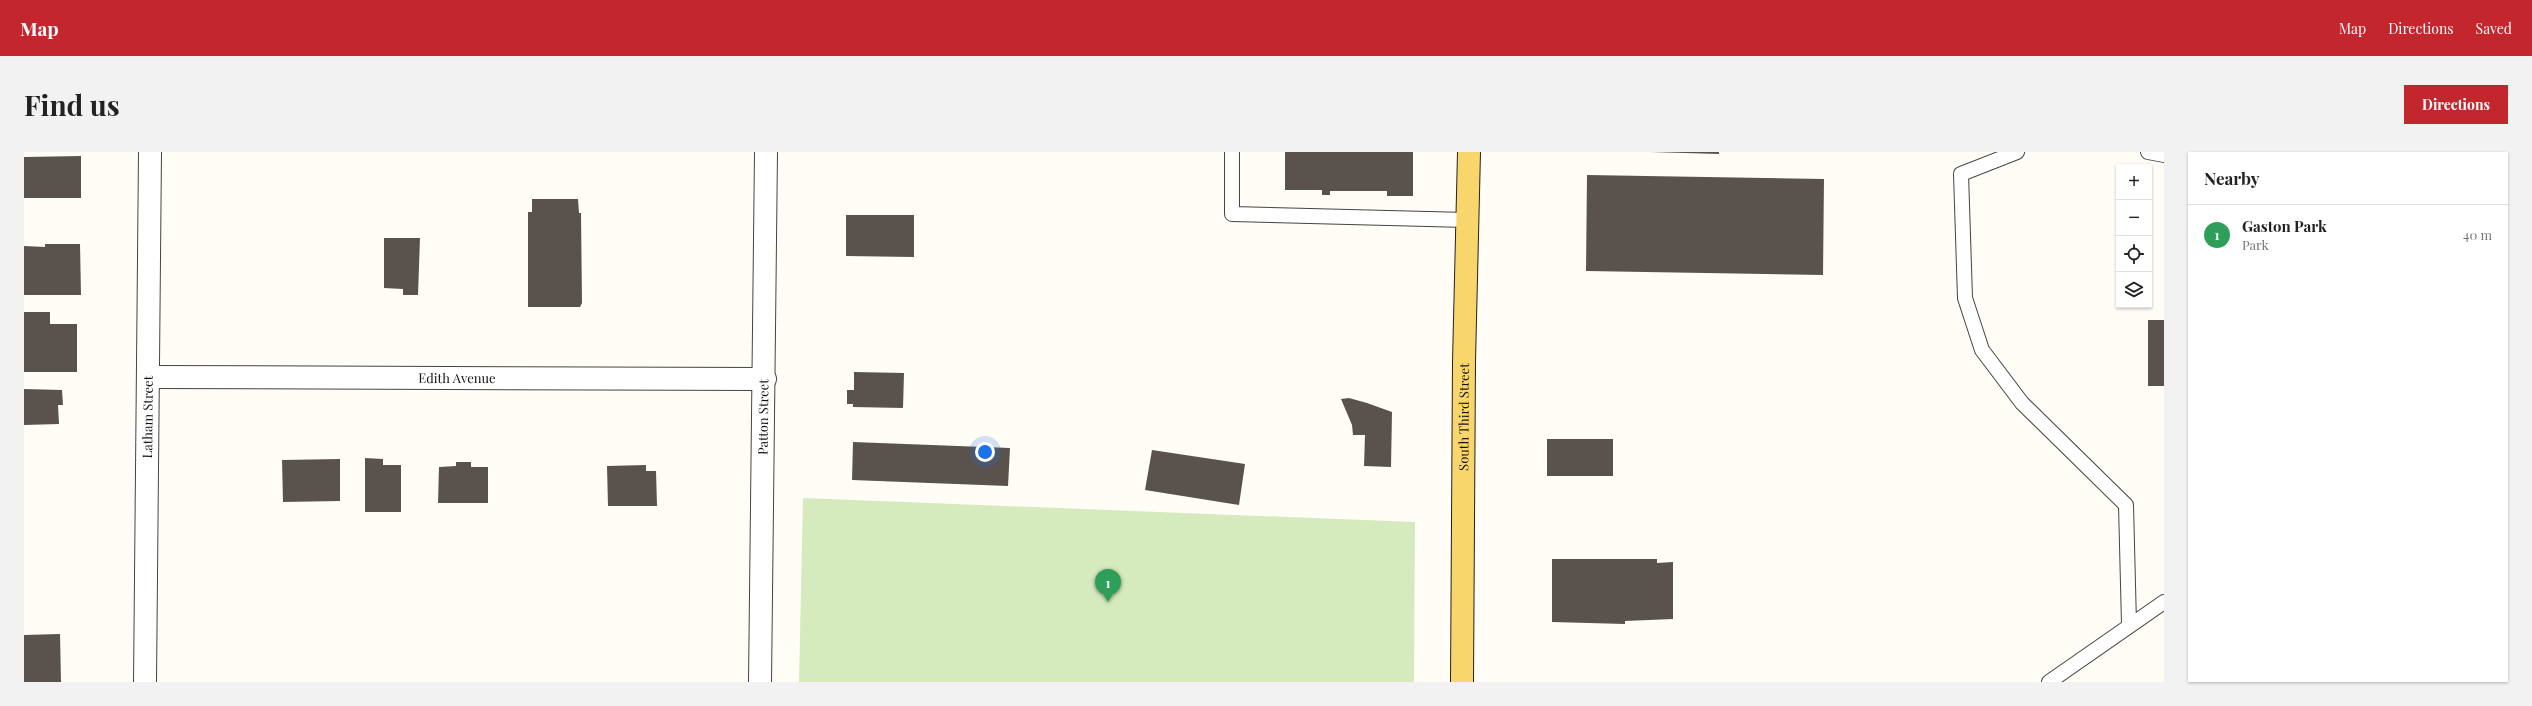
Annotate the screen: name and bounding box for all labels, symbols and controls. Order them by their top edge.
text: Map [20,15,59,41]
text: Map [2339,19,2366,38]
text: Directions [2388,19,2454,38]
text: Saved [2476,19,2512,38]
button: Directions [2404,85,2508,124]
text: Find us [24,86,120,123]
map controls [2116,164,2152,308]
button: + [2116,164,2152,200]
text: Nearby [2204,167,2259,189]
button: − [2116,200,2152,236]
text: Gaston Park [2242,216,2327,236]
text: 1 [2215,226,2219,243]
text: 40 m [2463,226,2492,243]
button: locate [2116,236,2152,272]
text: Park [2242,236,2269,253]
button: layers [2116,272,2152,308]
street label: South Third Street [1454,363,1472,471]
street label: Edith Avenue [418,369,496,386]
street label: Latham Street [138,375,156,458]
street label: Patton Street [754,379,771,455]
your location [975,442,995,462]
pin: 1 [1095,569,1121,602]

